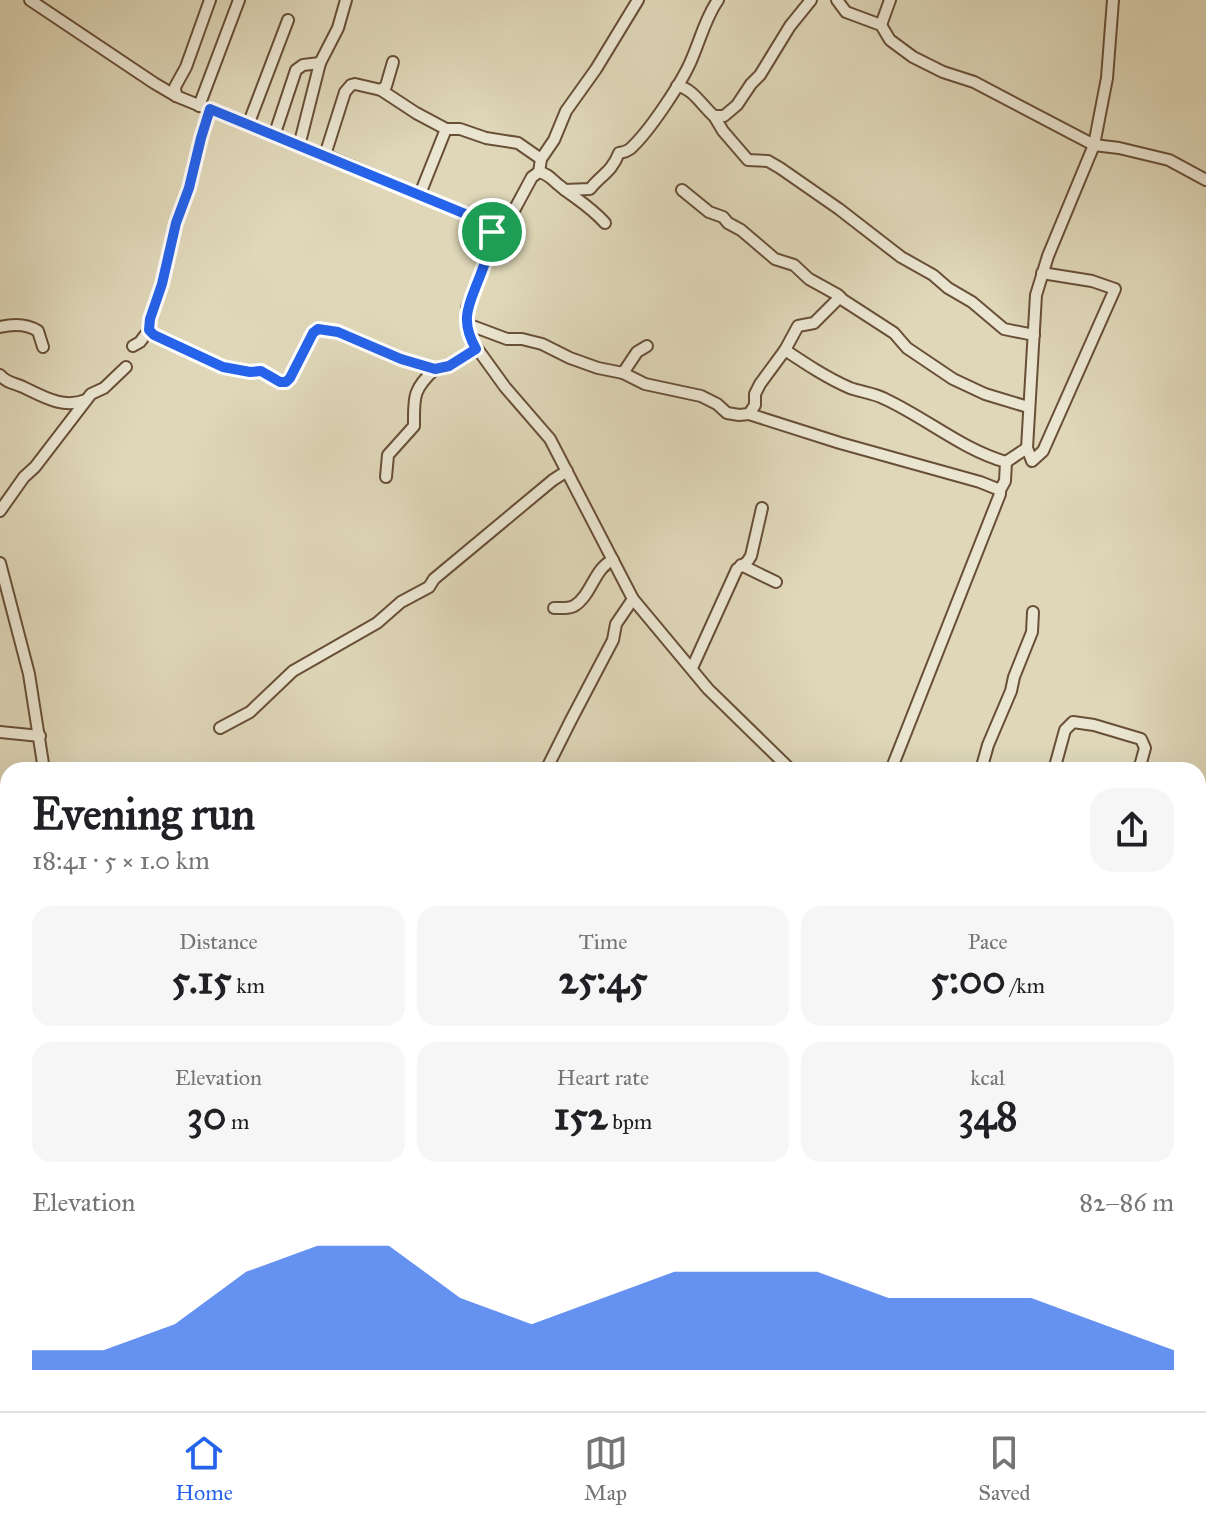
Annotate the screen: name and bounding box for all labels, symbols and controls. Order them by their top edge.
pin [458,198,526,266]
icon: arrive [470,210,514,254]
text: Evening run [32,787,255,841]
button: share [1090,788,1174,872]
text: 18:41 · 5 × 1.0 km [32,844,210,876]
text: Distance [179,928,258,955]
text: Time [579,928,627,955]
text: Pace [968,928,1008,955]
text: 5.15 [172,955,232,1004]
text: 25:45 [559,955,647,1004]
text: 5:00 [930,955,1006,1004]
text: km [232,972,265,999]
text: /km [1006,972,1045,999]
text: Elevation [175,1064,262,1091]
text: Heart rate [557,1064,649,1091]
text: kcal [970,1064,1005,1091]
text: 30 [187,1091,226,1140]
text: 152 [554,1091,607,1140]
text: 348 [958,1091,1017,1140]
text: m [226,1108,250,1135]
text: bpm [607,1108,652,1135]
text: Elevation [32,1186,135,1218]
text: 82–86 m [1079,1186,1174,1218]
tab: Home [175,1431,233,1506]
tab: Map [584,1431,628,1506]
tab: Saved [978,1431,1031,1506]

